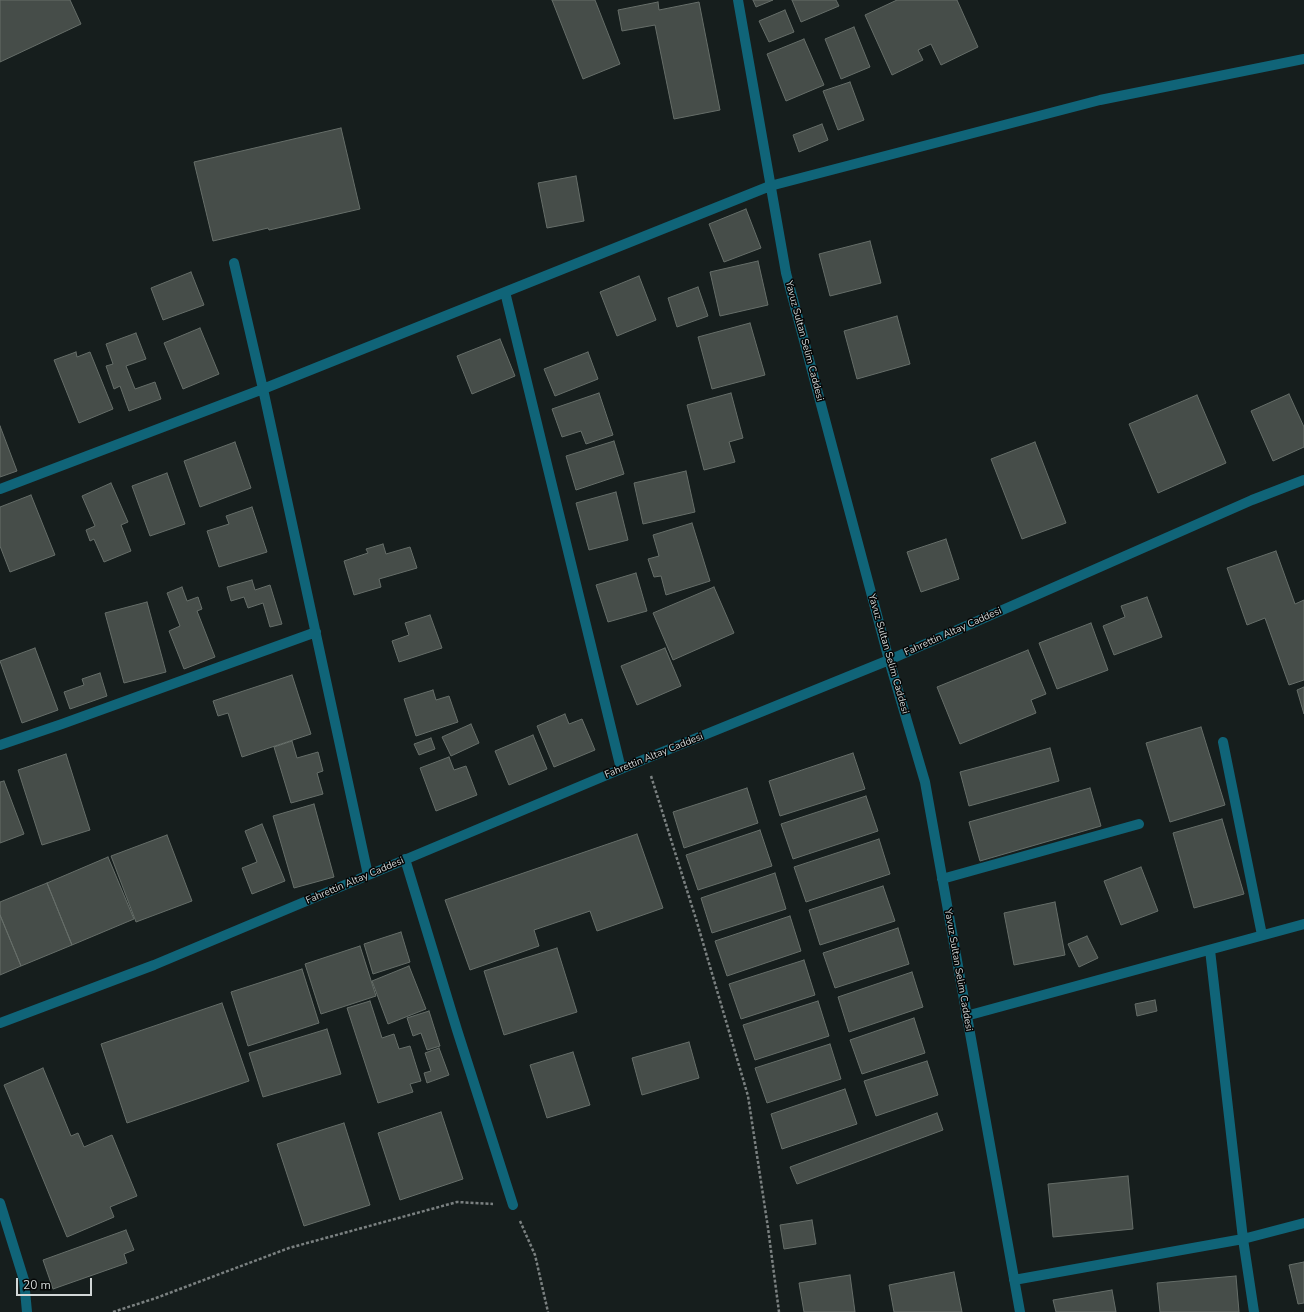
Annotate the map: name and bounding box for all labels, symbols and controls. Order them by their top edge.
street label: Yavuz Sultan Selim Caddesi [782,280,826,402]
street label: Yavuz Sultan Selim Caddesi [865,593,911,715]
street label: Fahrettin Altay Caddesi [903,605,1003,659]
street label: Fahrettin Altay Caddesi [603,731,705,781]
street label: Fahrettin Altay Caddesi [304,855,406,907]
street label: Yavuz Sultan Selim Caddesi [941,908,975,1032]
scale bar [18,1270,94,1296]
text: 20 m [23,1277,51,1293]

